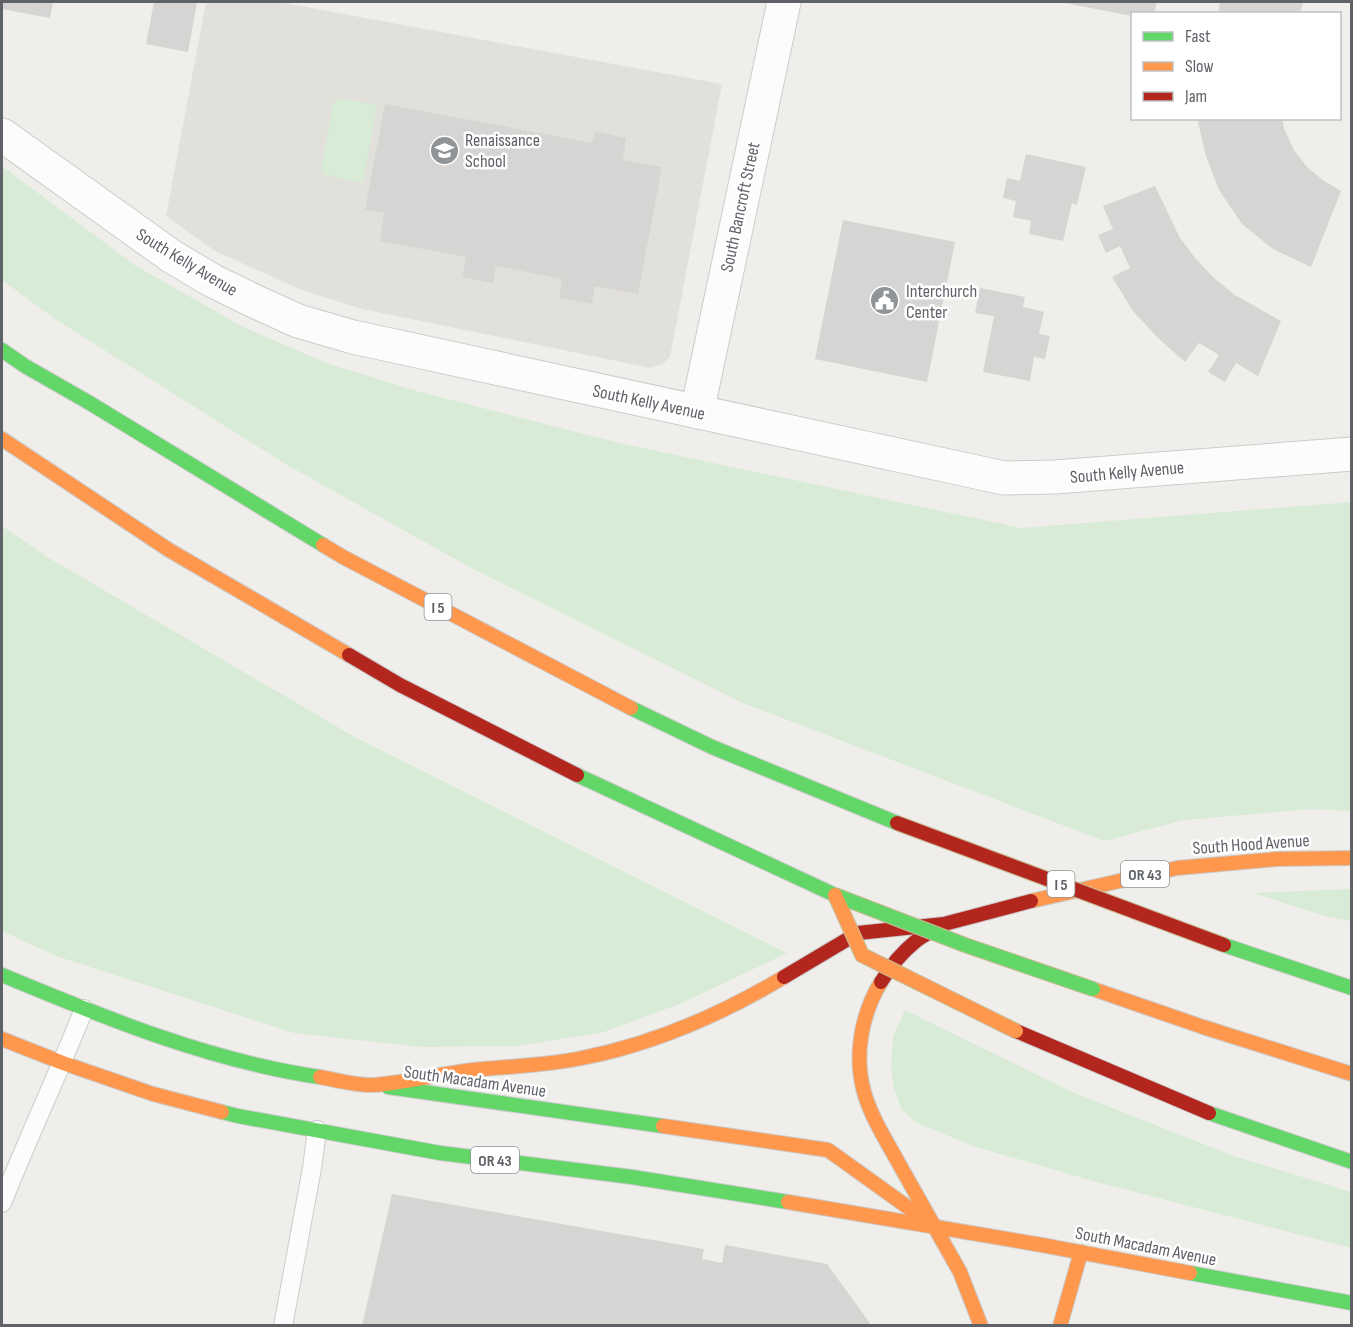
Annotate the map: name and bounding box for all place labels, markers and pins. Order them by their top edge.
place label: Renaissance School [465,130,540,172]
school or university icon: Renaissance School [428,134,460,166]
place label: Interchurch Center [906,281,977,323]
public building icon: Interchurch Center [869,285,901,317]

